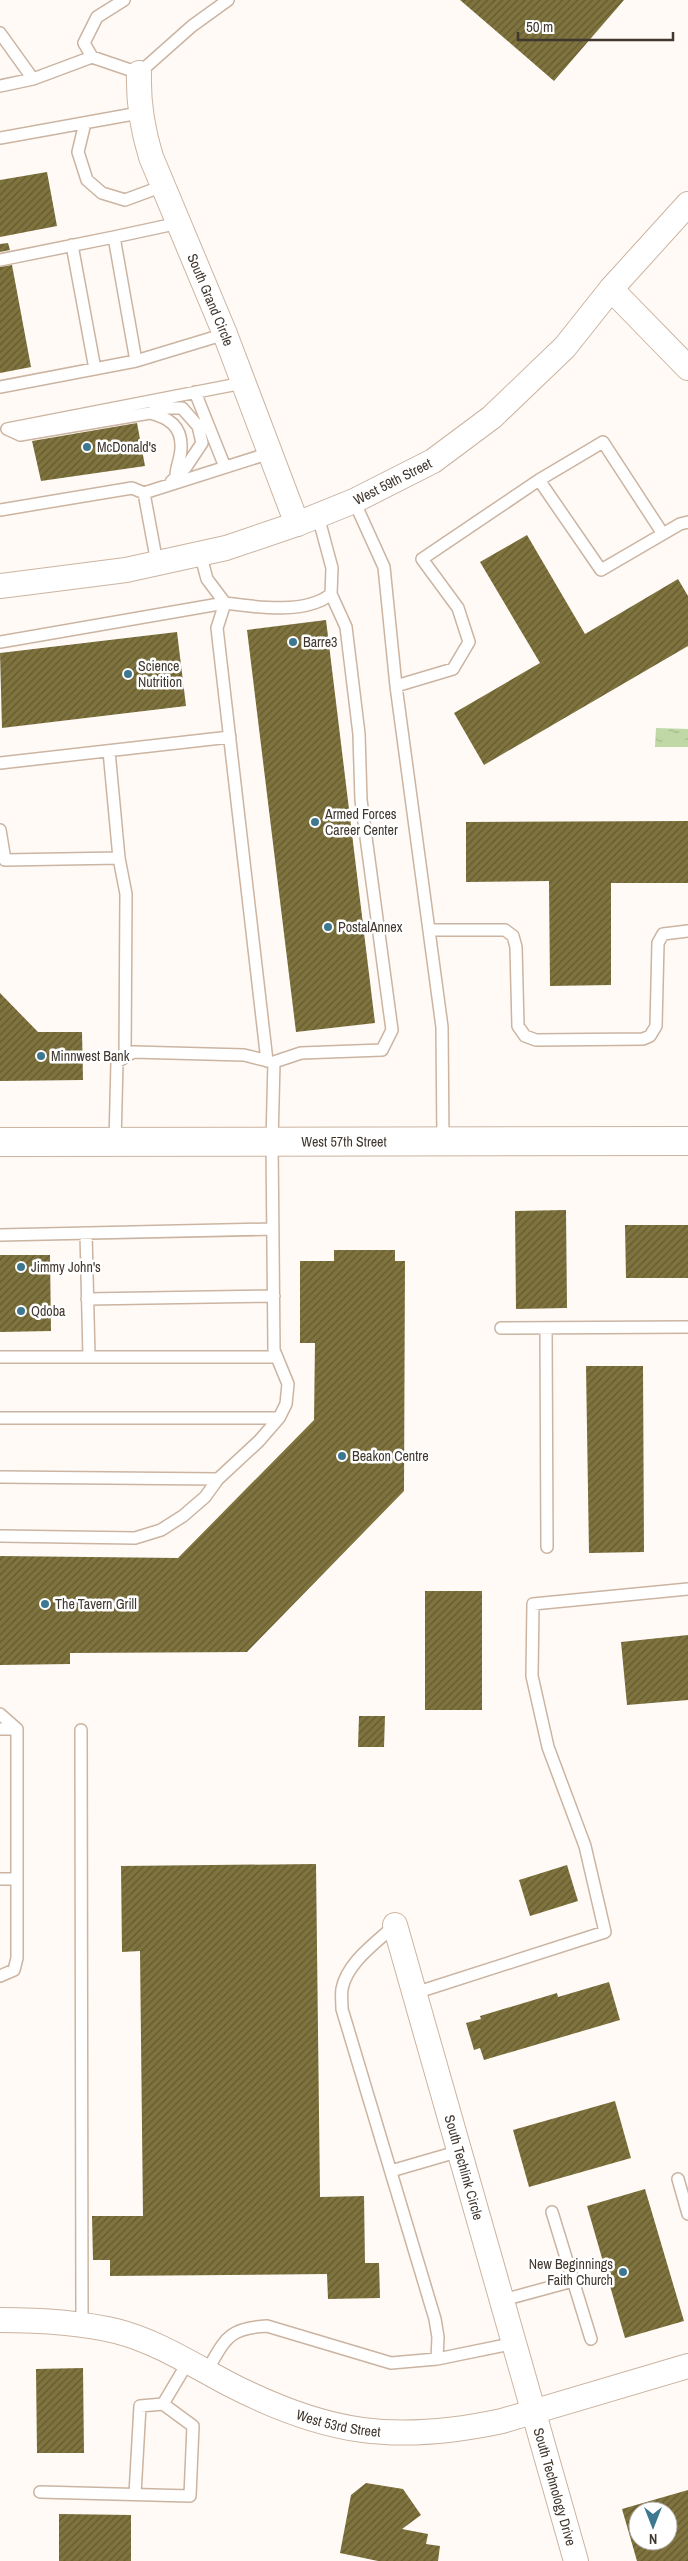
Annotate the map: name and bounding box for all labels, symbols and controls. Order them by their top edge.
scale bar [518,10,673,42]
text: 50 m [526,16,553,37]
street label: South Grand Circle [183,251,238,349]
place label: McDonald's [97,438,157,456]
marker: McDonald's [81,441,93,453]
street label: West 59th Street [350,454,435,509]
place label: Barre3 [303,633,337,651]
marker: Barre3 [287,636,299,648]
place label: Science Nutrition [138,657,182,691]
marker: Science Nutrition [122,668,134,680]
place label: Armed Forces Career Center [324,805,398,839]
marker: Armed Forces Career Center [309,816,321,828]
place label: PostalAnnex [338,918,403,936]
marker: PostalAnnex [322,921,334,933]
place label: Minnwest Bank [51,1047,130,1065]
marker: Minnwest Bank [35,1050,47,1062]
street label: West 57th Street [301,1132,387,1151]
place label: Jimmy John's [31,1258,101,1276]
marker: Jimmy John's [15,1261,27,1273]
place label: Qdoba [31,1302,66,1320]
marker: Qdoba [15,1305,27,1317]
place label: Beakon Centre [352,1447,429,1465]
marker: Beakon Centre [336,1450,348,1462]
place label: The Tavern Grill [55,1595,137,1613]
marker: The Tavern Grill [39,1598,51,1610]
street label: South Techlink Circle [440,2113,487,2222]
place label: New Beginnings Faith Church [529,2255,613,2289]
marker: New Beginnings Faith Church [617,2266,629,2278]
street label: West 53rd Street [294,2405,381,2441]
street label: South Technology Drive [530,2426,580,2548]
north arrow [628,2501,678,2551]
text: N [649,2530,657,2548]

